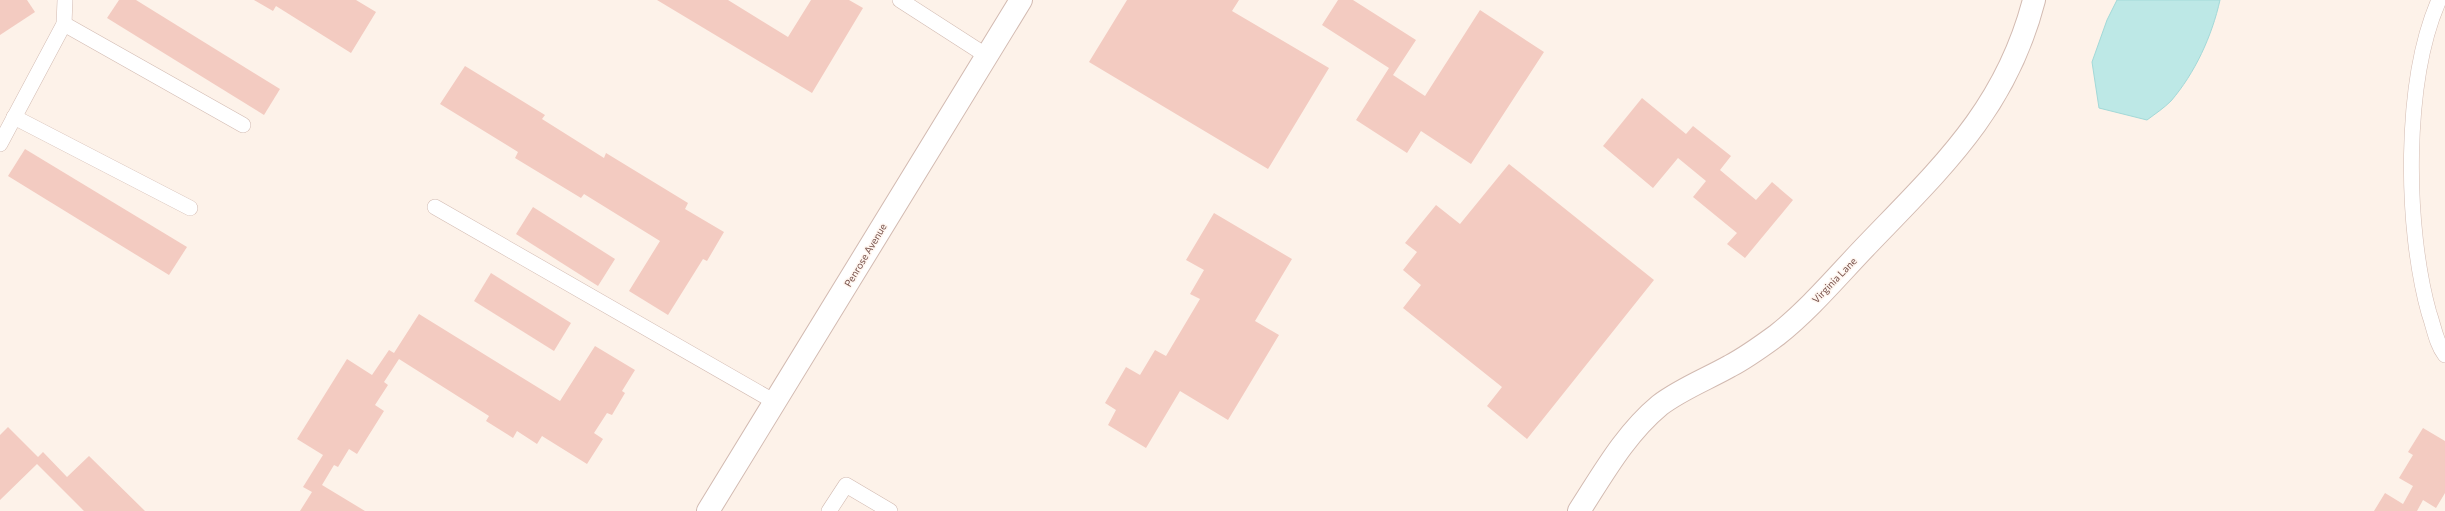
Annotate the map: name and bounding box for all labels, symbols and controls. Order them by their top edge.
street label: Penrose Avenue [841,221,889,289]
street label: Virginia Lane [1809,255,1859,305]

